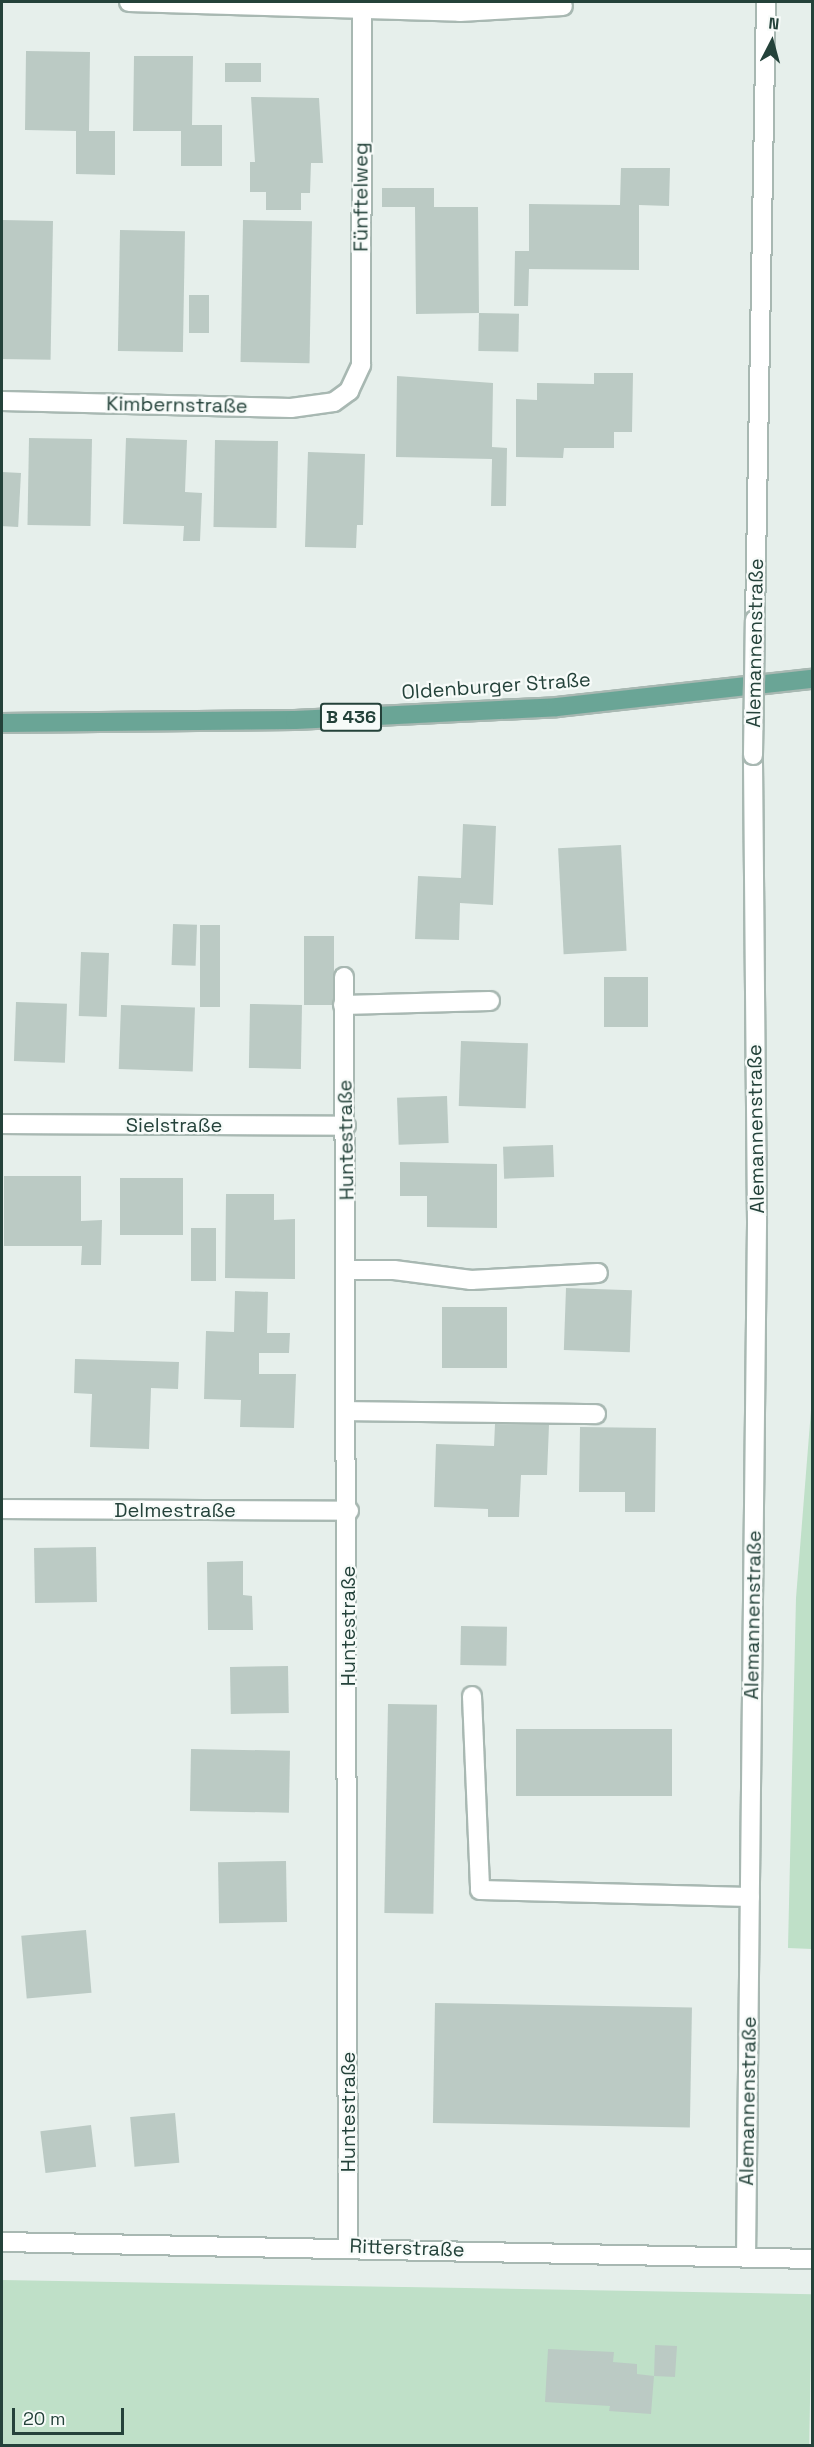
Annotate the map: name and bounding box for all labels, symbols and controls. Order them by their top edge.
north arrow [742,12,802,72]
text: N [767,13,780,35]
street label: Fünftelweg [349,142,373,252]
street label: Kimbernstraße [106,392,248,418]
street label: Alemannenstraße [742,558,768,728]
street label: Oldenburger Straße [401,667,591,705]
road number: B 436 [320,702,382,732]
street label: Alemannenstraße [743,1044,769,1214]
street label: Huntestraße [333,1079,359,1201]
street label: Sielstraße [126,1113,222,1137]
street label: Delmestraße [114,1498,236,1522]
street label: Alemannenstraße [740,1530,766,1700]
street label: Huntestraße [336,1566,360,1686]
street label: Alemannenstraße [735,2016,761,2186]
street label: Huntestraße [336,2052,360,2172]
street label: Ritterstraße [349,2234,465,2262]
scale bar [15,2396,128,2434]
text: 20 m [23,2407,66,2430]

